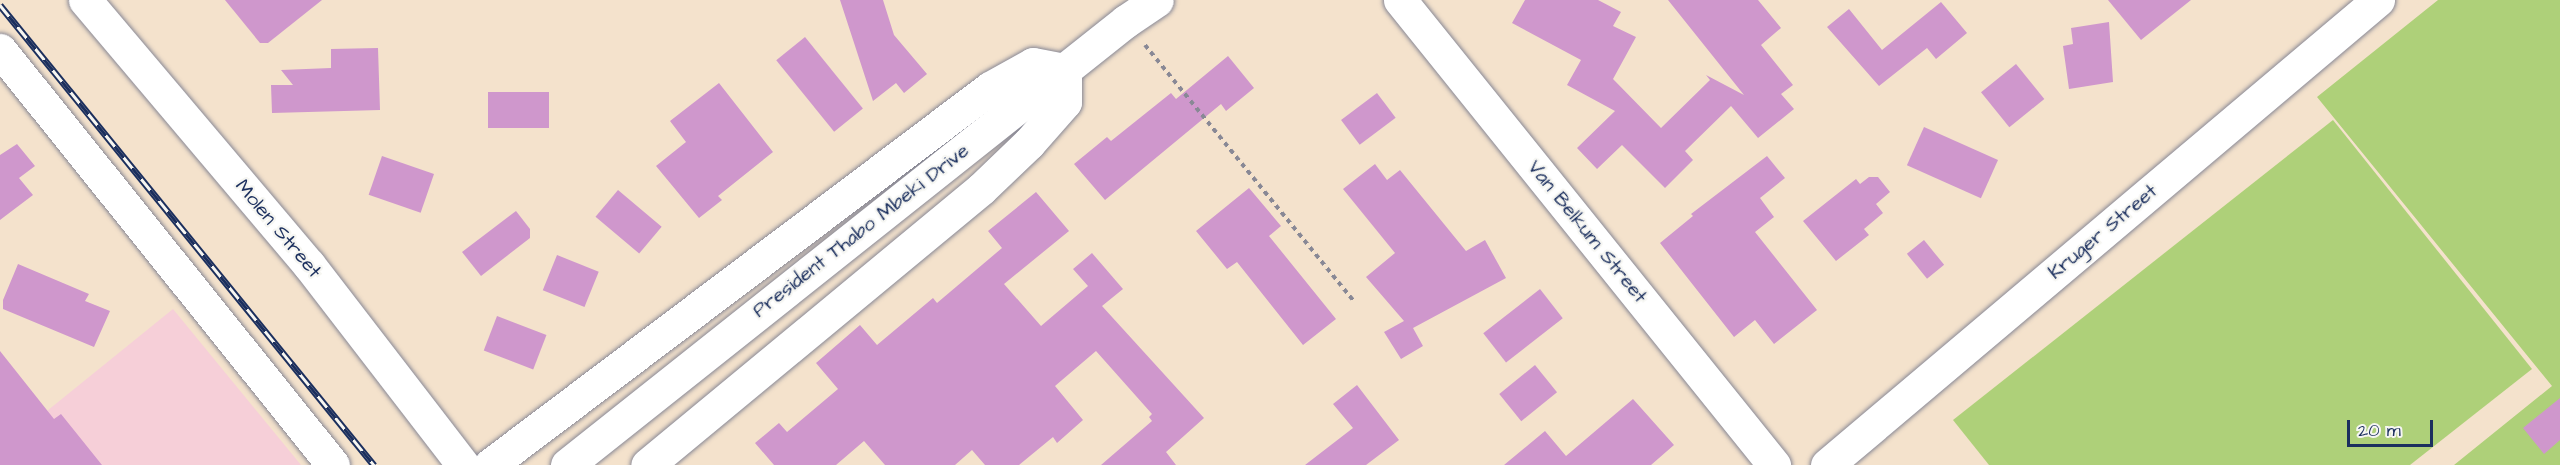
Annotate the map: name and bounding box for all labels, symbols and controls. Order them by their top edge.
street label: President Thabo Mbeki Drive [748,139,974,323]
street label: Van Belkum Street [1522,156,1652,308]
street label: Molen Street [230,175,326,283]
street label: Kruger Street [2044,179,2162,285]
scale bar [2350,408,2436,446]
text: 20 m [2358,418,2401,443]

